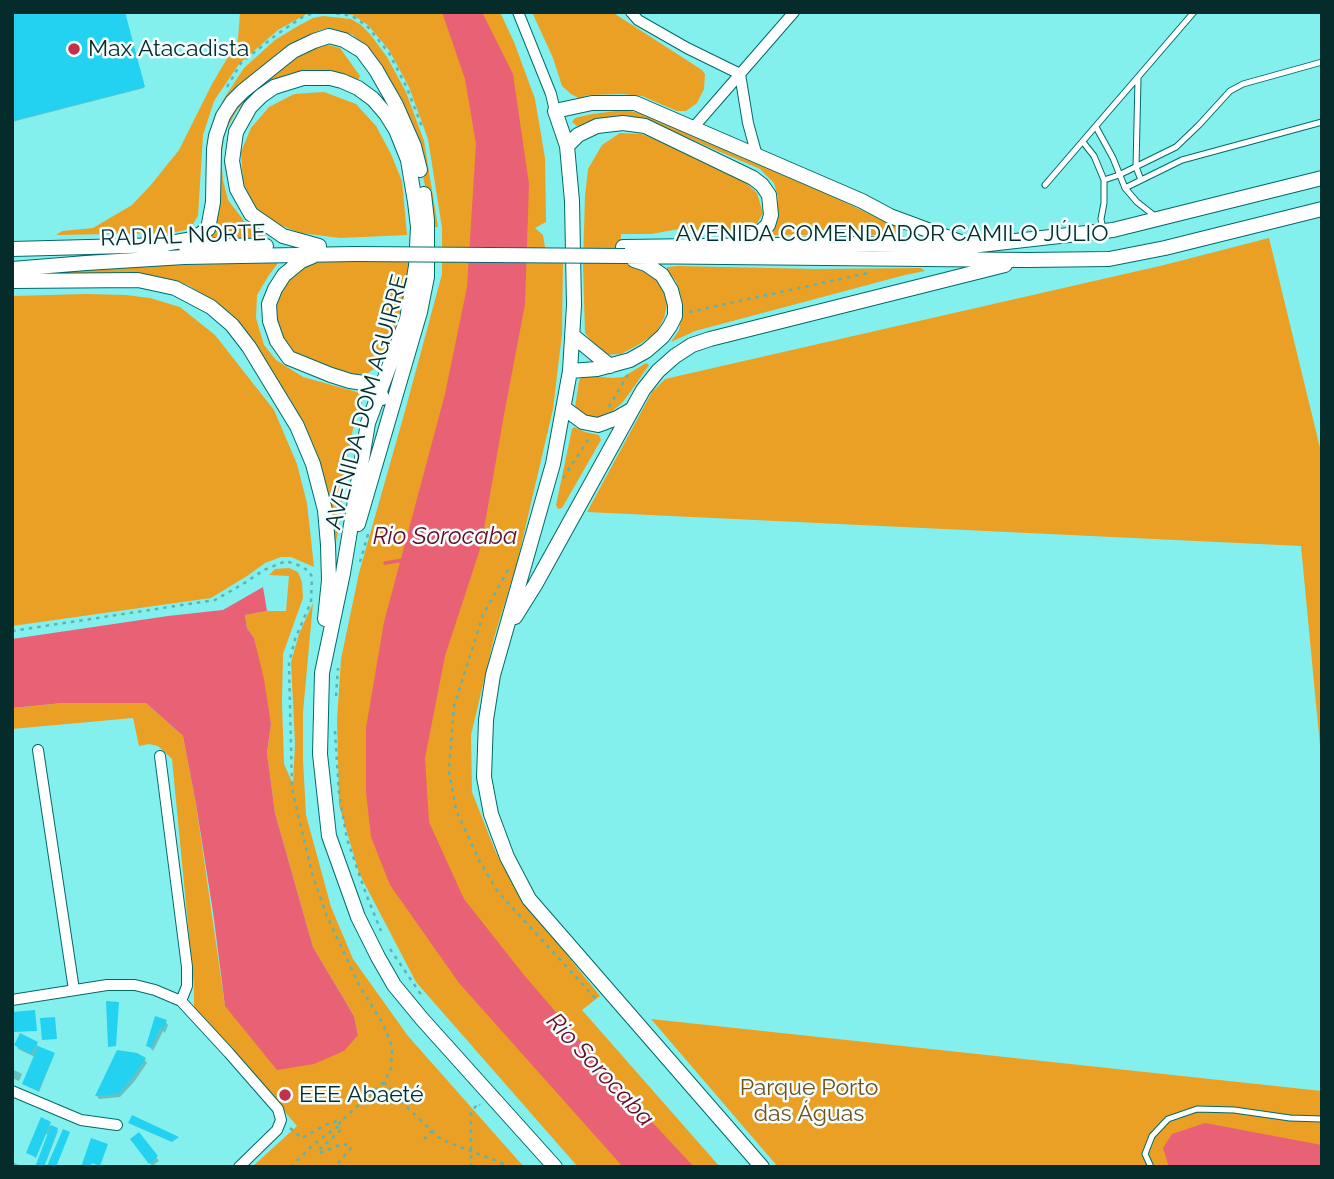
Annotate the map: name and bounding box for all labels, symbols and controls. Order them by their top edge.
place label: Max Atacadista [88,35,249,63]
marker: Max Atacadista [66,41,82,57]
street label: RADIAL NORTE [100,219,266,253]
street label: AVENIDA COMENDADOR CAMILO JÚLIO [675,220,1109,248]
street label: AVENIDA DOM AGUIRRE [320,271,414,533]
water label: Rio Sorocaba [373,523,517,551]
water label: Rio Sorocaba [540,1007,660,1133]
park label: Parque Porto das Águas [740,1074,878,1128]
place label: EEE Abaeté [299,1081,424,1109]
marker: EEE Abaeté [277,1087,293,1103]

